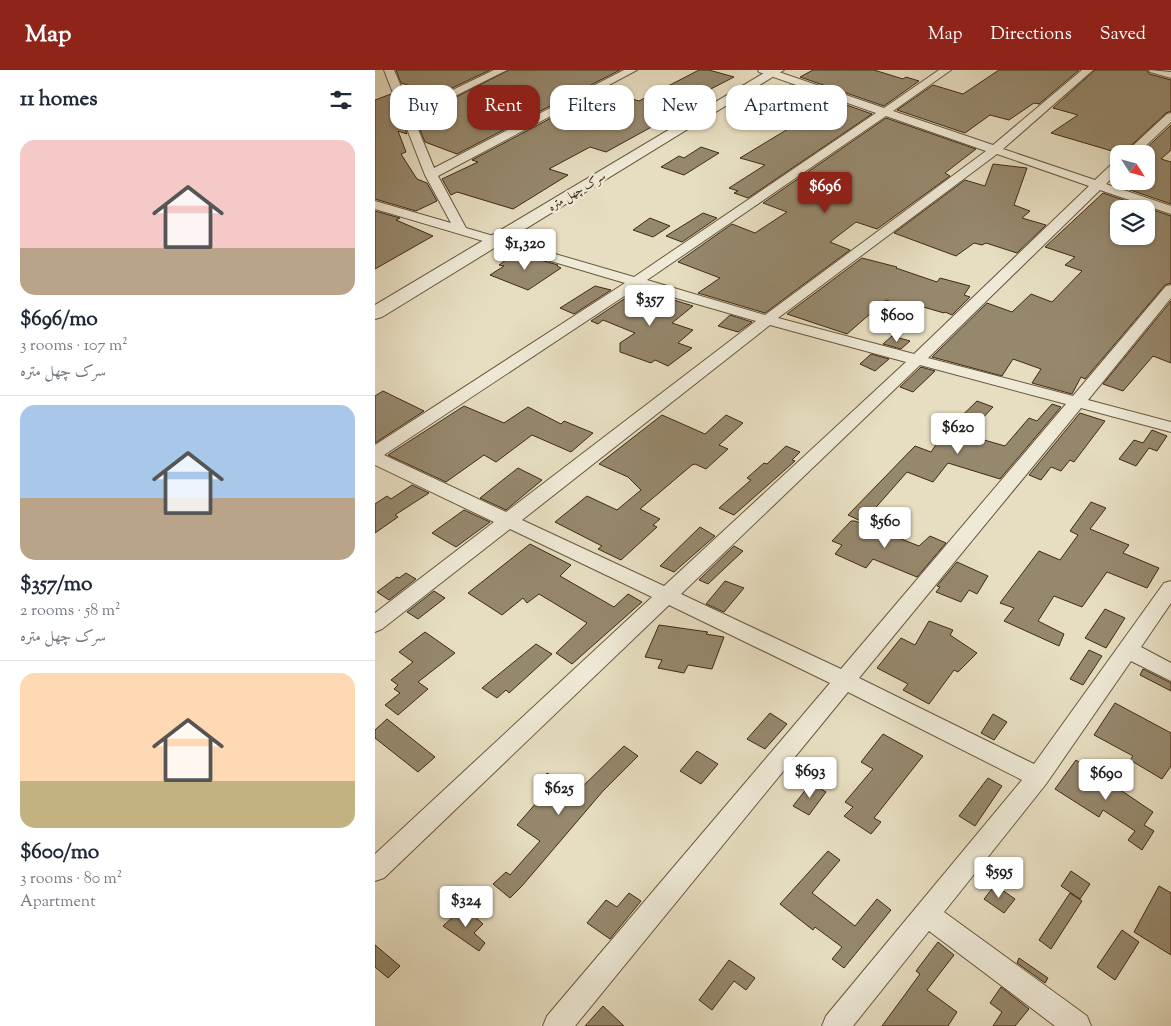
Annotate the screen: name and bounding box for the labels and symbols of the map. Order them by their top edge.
north arrow [1110,145,1155,190]
street label: سرک چهل متره [545,168,609,216]
pin: $696 [795,172,855,214]
pin: $1,320 [484,228,566,271]
pin: $357 [620,284,680,327]
pin: $600 [867,300,927,343]
pin: $620 [928,412,988,455]
pin: $560 [855,506,915,549]
pin: $693 [780,756,840,799]
pin: $690 [1076,758,1136,801]
pin: $625 [529,774,589,816]
pin: $595 [969,856,1029,899]
pin: $324 [436,886,496,928]

